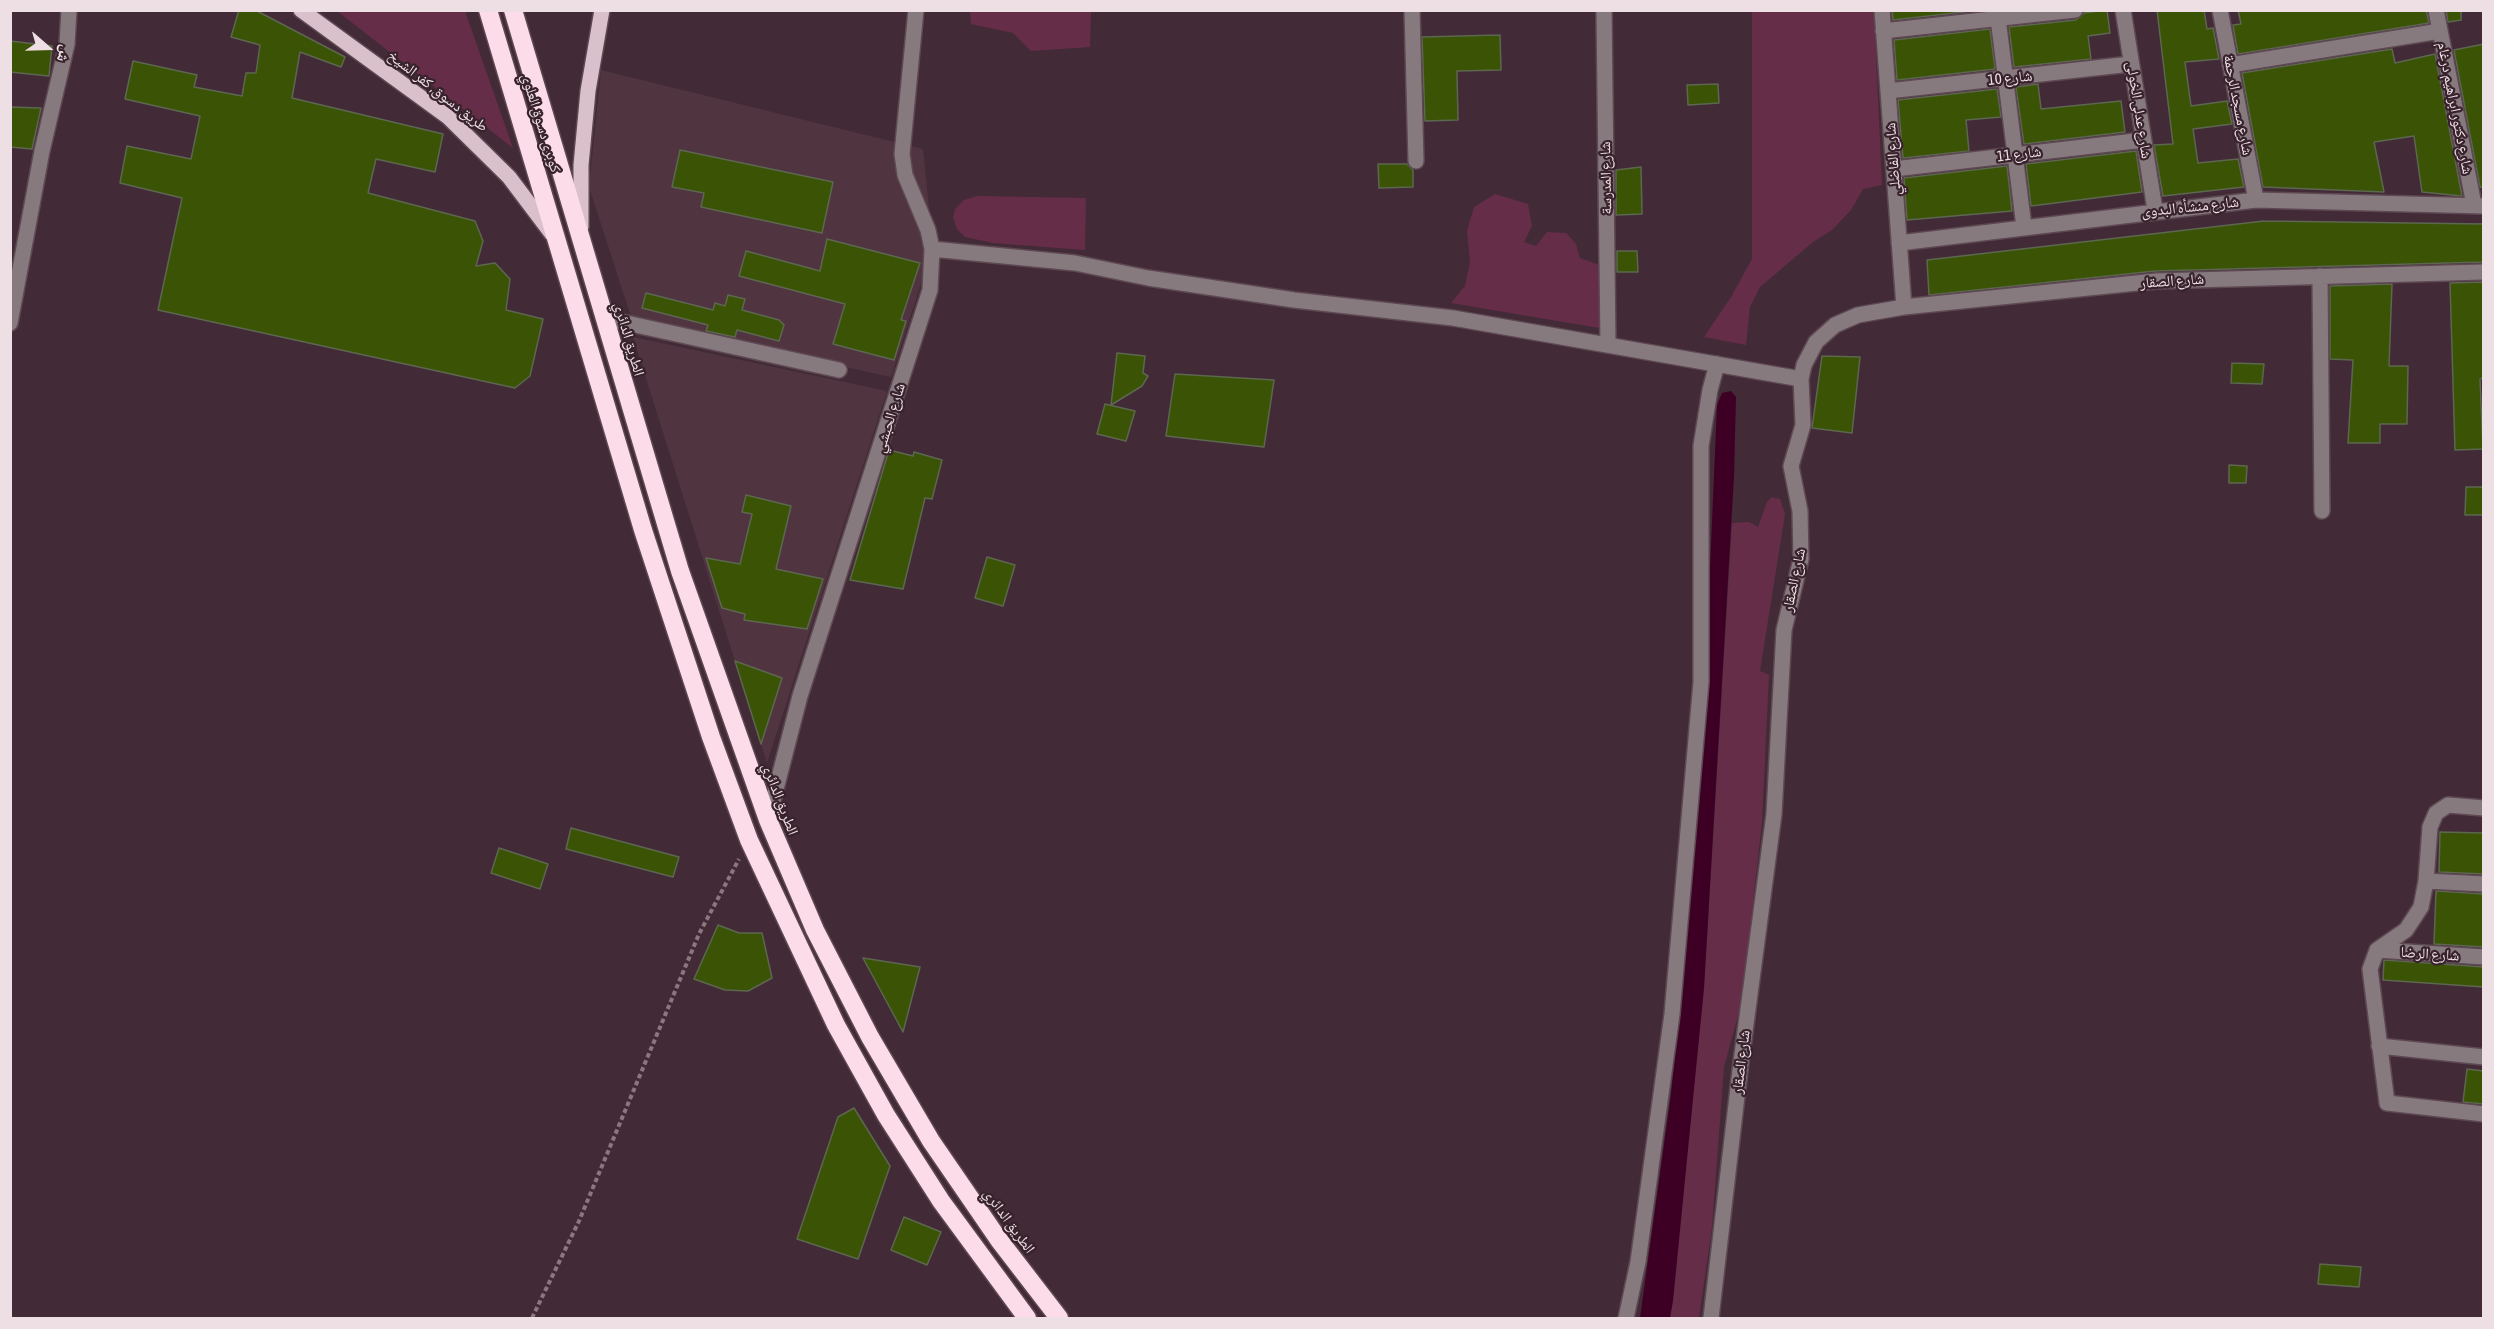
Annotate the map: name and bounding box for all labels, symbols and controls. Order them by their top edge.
north arrow [18,18,78,78]
street label: شارع دكتور ابراهيم درغام [2433,40,2477,176]
text: ش [54,43,76,65]
street label: طريق دسوق, كفر الشيخ [384,46,492,136]
street label: شارع مسجد الرحمة [2219,53,2257,157]
street label: شارع عدلى الخولى [2122,60,2156,160]
street label: شارع 10 [1987,67,2033,89]
street label: كوبرى دسوق العلوي [517,71,565,175]
street label: شارع الفاضلي [1881,122,1905,196]
street label: شارع المدرسة [1596,141,1616,215]
street label: شارع 11 [1996,142,2042,166]
street label: شارع منشأه البدوى [2140,193,2240,221]
street label: شارع الصقار [2139,270,2205,292]
street label: الطريق الدائري [610,300,648,378]
street label: شارع الحبشي [871,381,909,455]
street label: شارع الصقار [1779,547,1809,613]
street label: الطريق الدائري [758,760,802,838]
street label: شارع الرضا [2400,943,2460,965]
street label: شارع الصقار [1728,1029,1754,1095]
street label: الطريق الدائري [979,1185,1039,1257]

